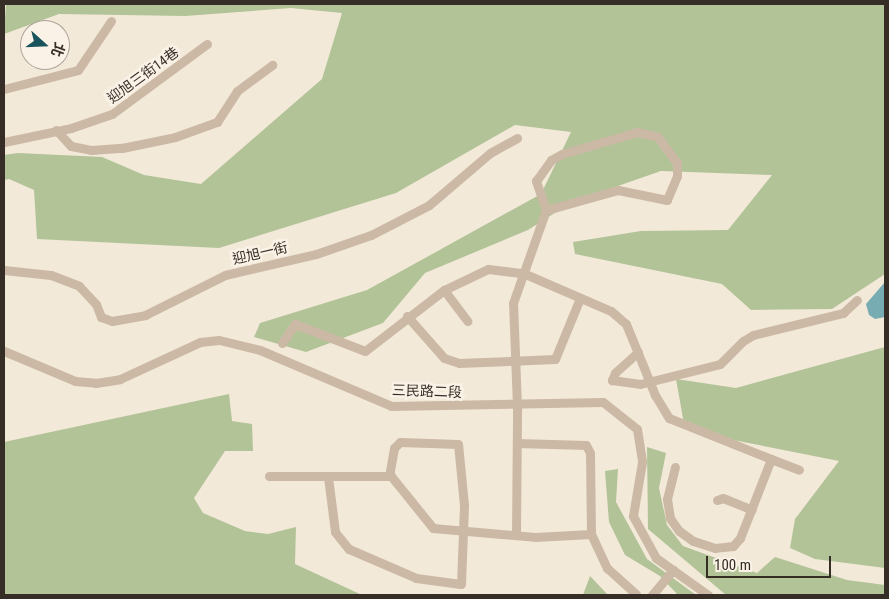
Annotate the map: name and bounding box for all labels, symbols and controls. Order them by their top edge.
north arrow [20,20,70,70]
text: 北 [48,40,68,59]
street label: 迎旭三街14巷 [104,44,182,106]
street label: 迎旭一街 [231,239,289,267]
street label: 三民路二段 [392,381,462,401]
scale bar [709,546,834,578]
text: 100 m [714,556,751,574]

